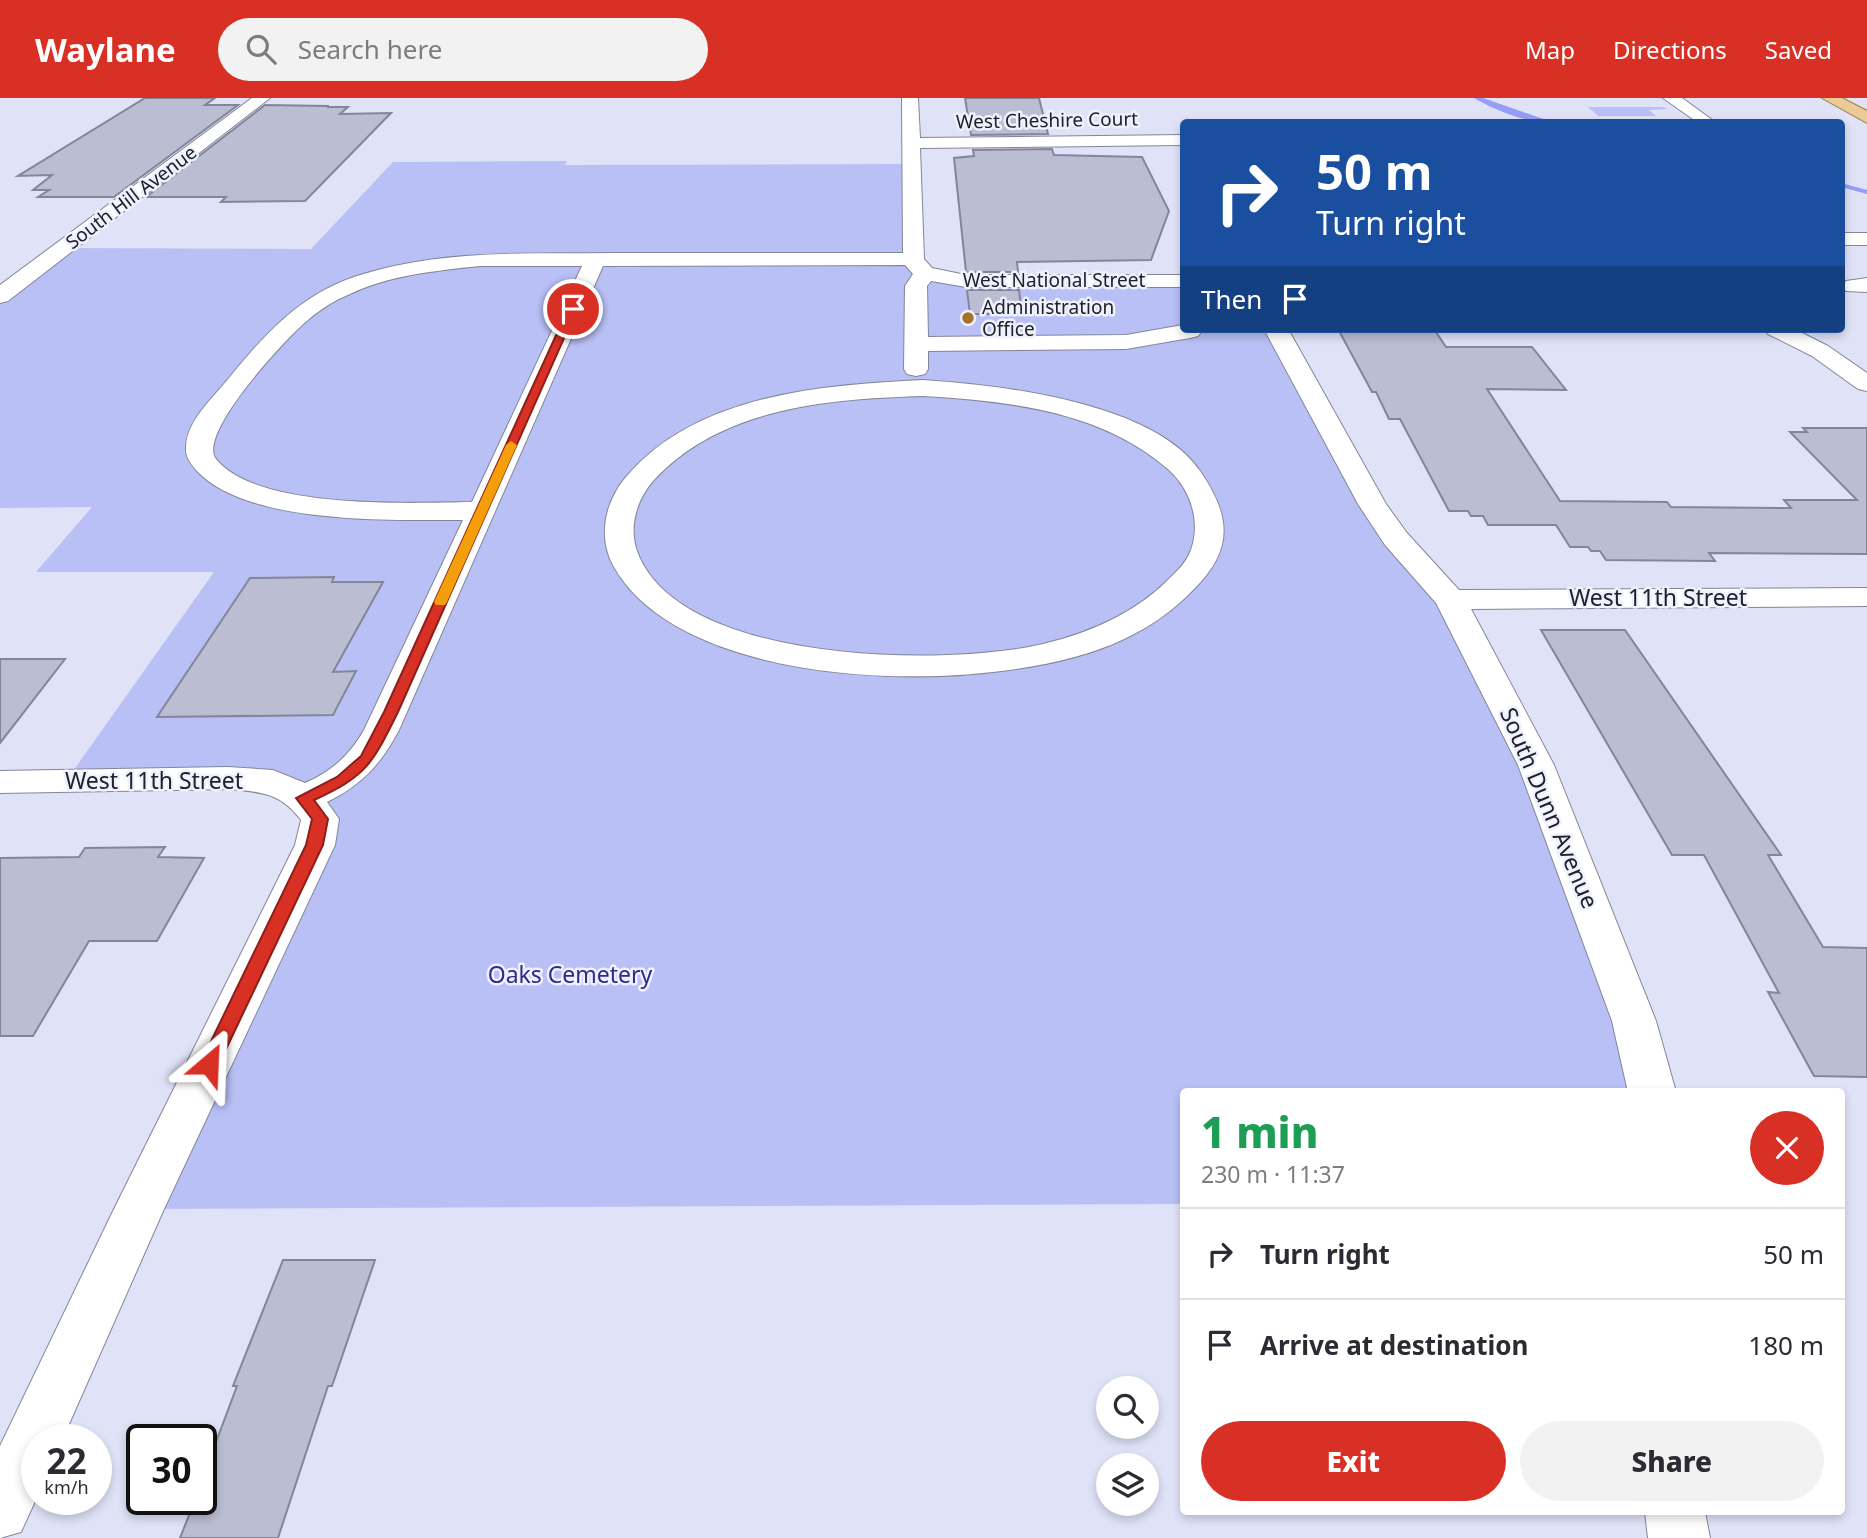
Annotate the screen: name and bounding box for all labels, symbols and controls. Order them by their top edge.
search box [218,18,708,81]
text: Waylane [35,27,176,72]
icon: search [242,30,280,68]
text: Search here [298,31,442,67]
text: Map [1525,33,1575,66]
text: Directions [1613,33,1727,66]
text: Saved [1765,33,1832,66]
street label: West Cheshire Court [956,105,1138,135]
text: 50 m [1316,138,1433,204]
street label: South Hill Avenue [60,139,202,255]
icon: right [1201,147,1292,238]
text: Turn right [1316,201,1466,244]
street label: West National Street [963,267,1145,293]
pin [543,279,603,339]
icon: arrive [1276,280,1314,318]
text: Then [1201,281,1262,317]
icon: arrive [554,290,592,328]
place label: Administration Office [982,294,1114,342]
marker: Administration Office [960,310,976,326]
street label: West 11th Street [1569,581,1747,613]
street label: South Dunn Avenue [1493,702,1607,913]
street label: West 11th Street [65,764,243,796]
park label: Oaks Cemetery [488,958,653,990]
position arrow [172,1027,246,1101]
text: 1 min [1201,1103,1318,1160]
button: close [1750,1111,1824,1185]
text: 230 m · 11:37 [1201,1158,1345,1190]
icon: right [1201,1235,1239,1273]
text: Turn right [1260,1236,1390,1272]
text: 50 m [1763,1236,1824,1272]
icon: arrive [1201,1326,1239,1364]
text: Arrive at destination [1260,1327,1529,1363]
text: 180 m [1748,1327,1824,1363]
map controls [1096,1376,1159,1516]
button: search [1096,1376,1159,1439]
button: Exit [1201,1421,1506,1501]
button: Share [1520,1421,1824,1501]
speed limit sign: 30 [126,1424,217,1515]
text: 22 [46,1437,87,1484]
button: layers [1096,1453,1159,1516]
text: km/h [44,1475,89,1499]

